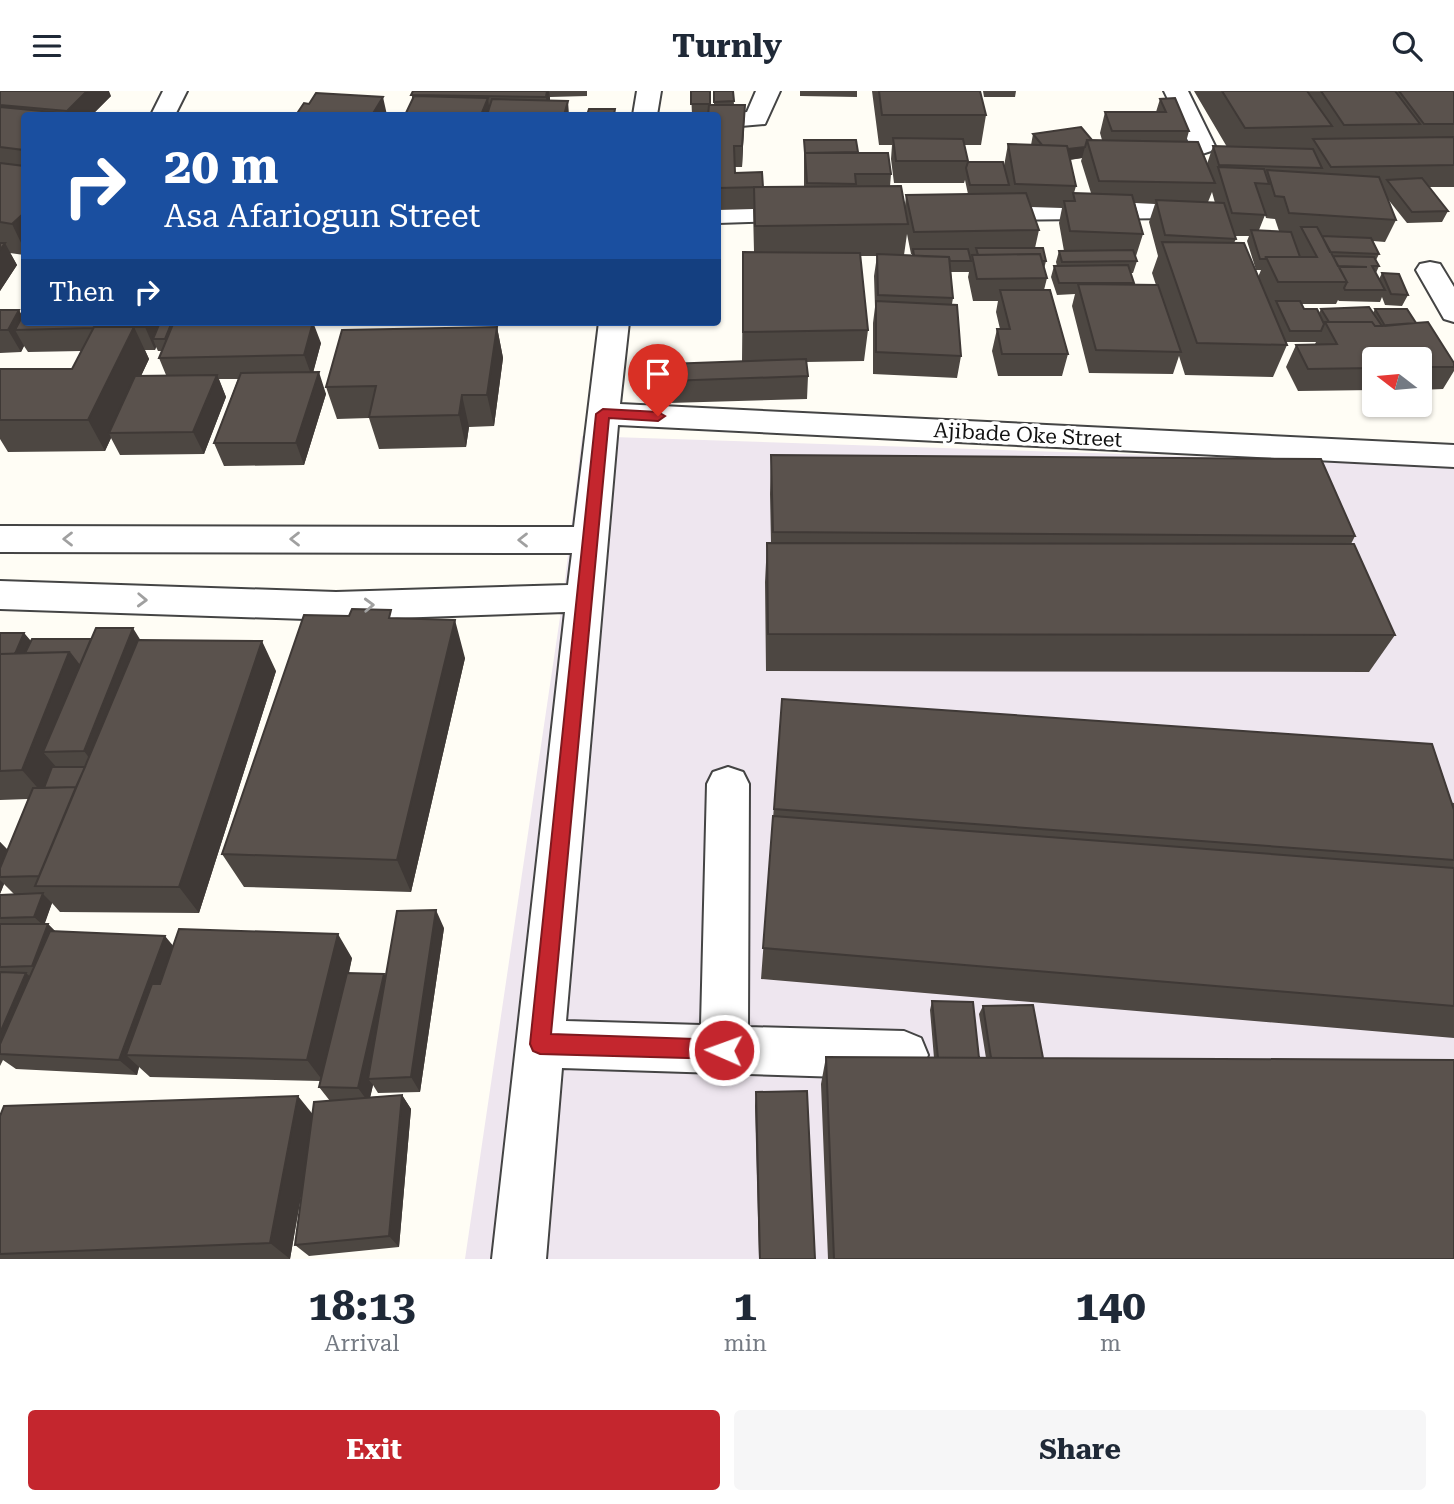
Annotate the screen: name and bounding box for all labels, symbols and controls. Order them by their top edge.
icon: menu [28,27,66,65]
text: Turnly [672,27,782,65]
icon: search [1388,27,1426,65]
text: 20 m [164,138,279,195]
icon: right [49,140,140,231]
text: Asa Afariogun Street [164,197,480,235]
icon: right [128,273,166,311]
text: Then [49,277,114,307]
pin [628,344,688,416]
north arrow [1362,347,1432,417]
map controls [1362,347,1432,417]
icon: arrive [639,355,677,393]
street label: Ajibade Oke Street [933,418,1123,452]
one-way arrow [62,531,73,547]
one-way arrow [290,531,300,547]
one-way arrow [517,532,528,547]
one-way arrow [136,592,147,607]
one-way arrow [364,598,375,613]
position arrow [687,1013,761,1087]
text: 18:13 [308,1281,415,1330]
text: 1 [734,1281,757,1330]
text: 140 [1075,1281,1146,1330]
text: Arrival [324,1330,399,1357]
text: min [724,1330,767,1357]
text: m [1100,1330,1121,1357]
button: Exit [28,1410,720,1490]
button: Share [734,1410,1426,1490]

